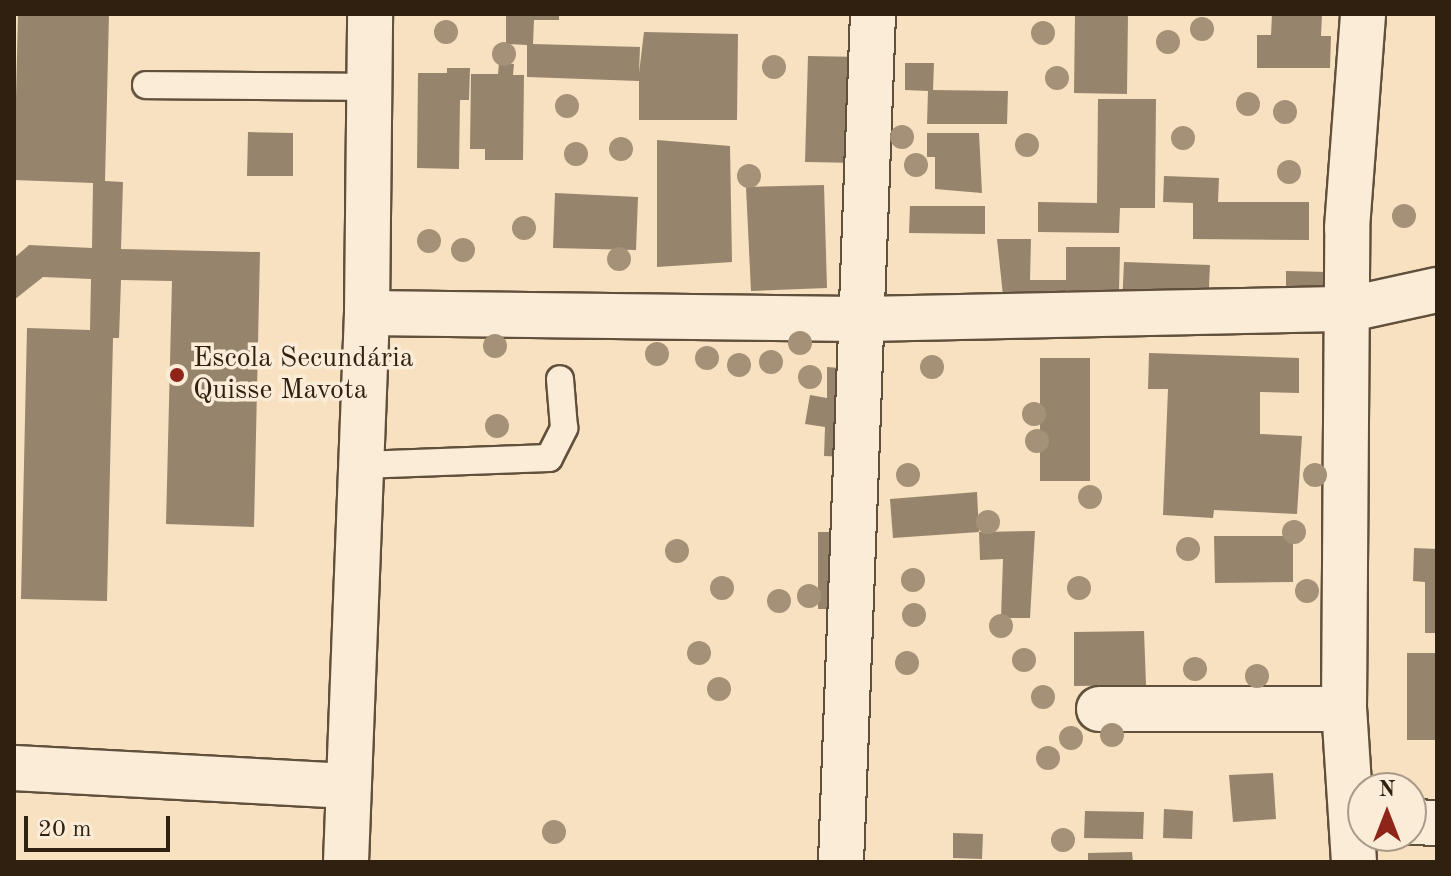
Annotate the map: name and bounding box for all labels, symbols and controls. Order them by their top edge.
place label: Escola Secundária Quisse Mavota [193,342,414,408]
marker: Escola Secundária Quisse Mavota [168,366,186,384]
north arrow [1347,772,1427,852]
text: N [1379,779,1395,801]
scale bar [28,800,174,850]
text: 20 m [38,818,92,842]

